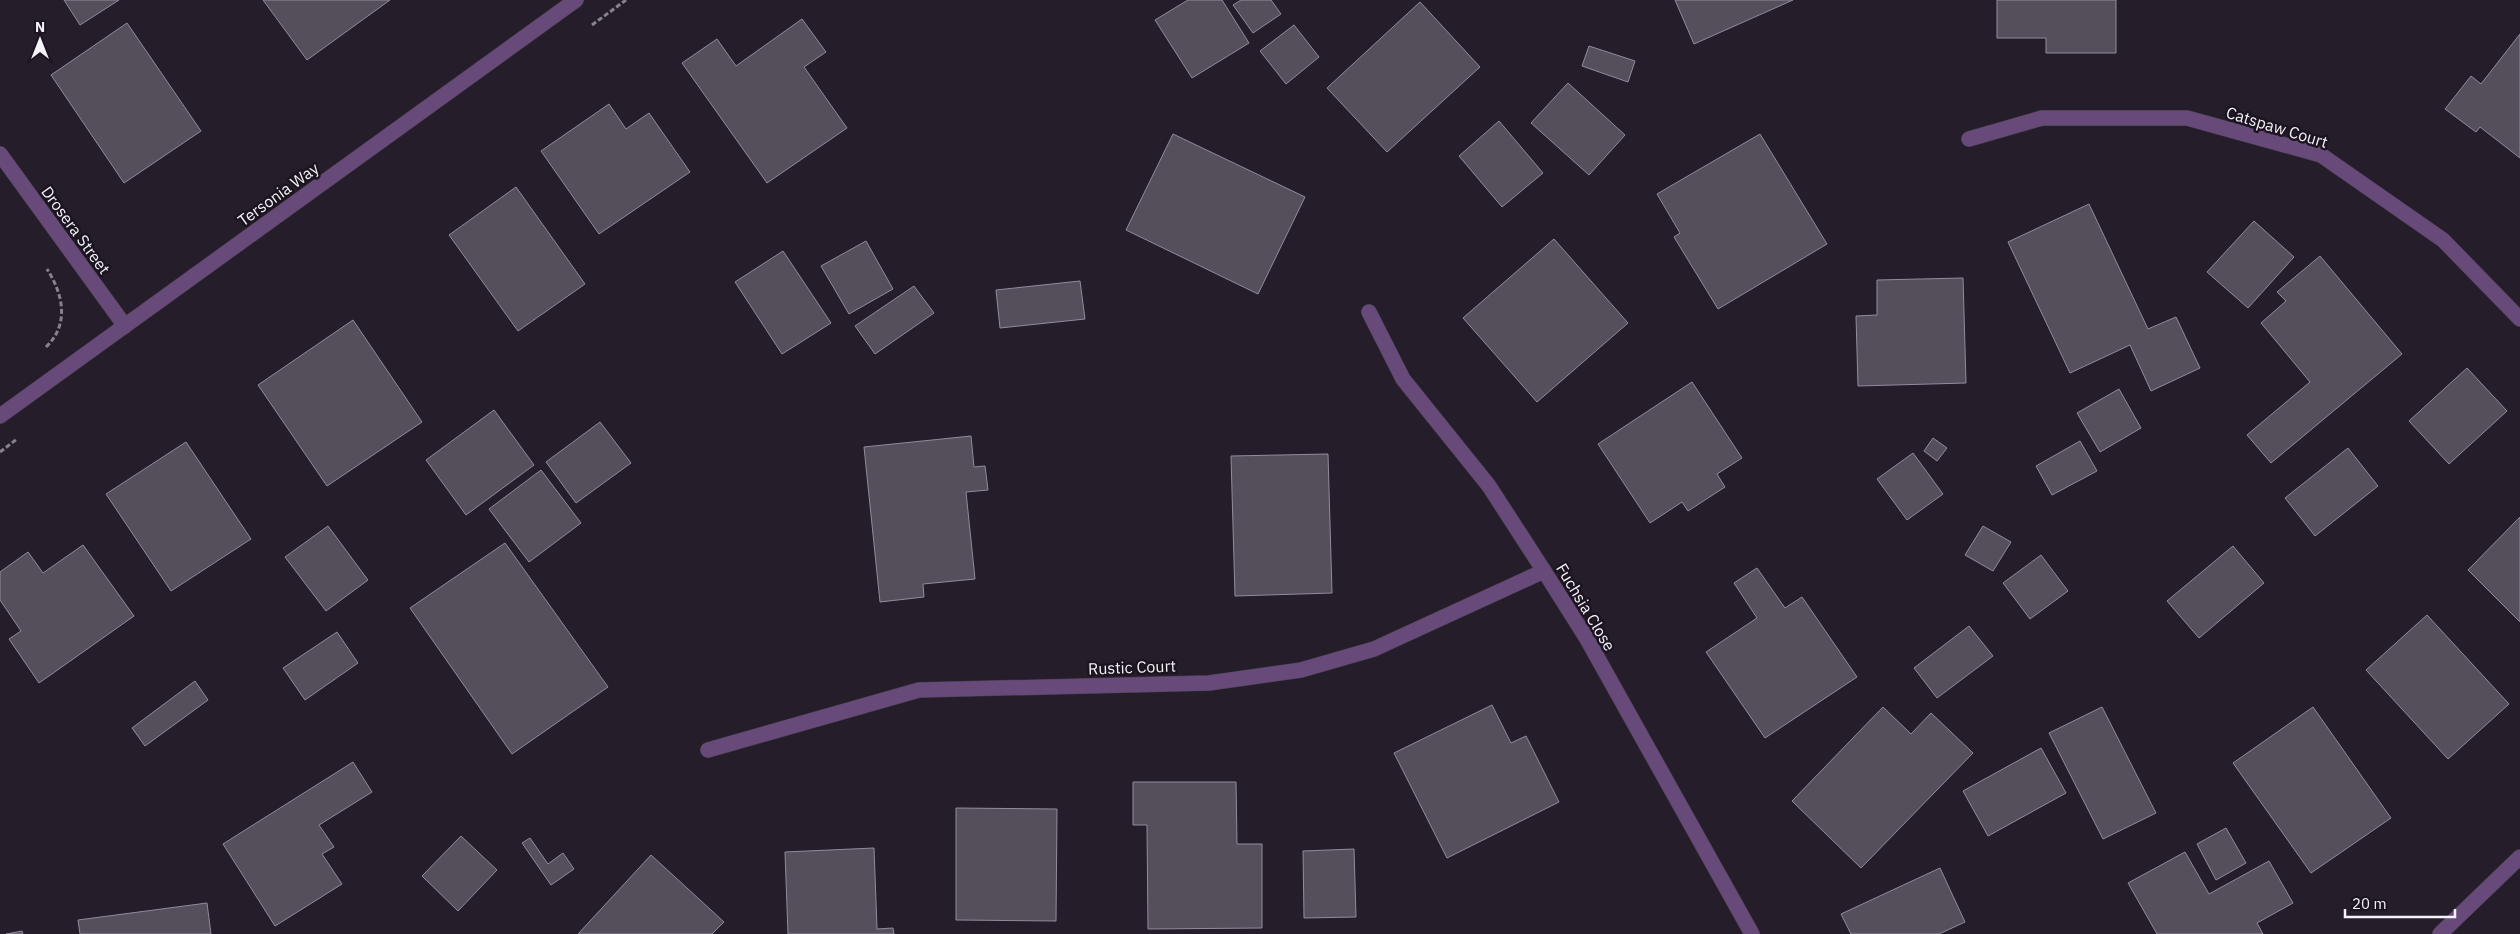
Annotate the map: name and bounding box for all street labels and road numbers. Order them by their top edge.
street label: Catspaw Court [2224,102,2330,152]
street label: Tersonia Way [233,158,323,230]
street label: Drosera Street [37,182,115,278]
street label: Fuchsia Close [1552,560,1620,655]
street label: Rustic Court [1088,655,1176,679]

